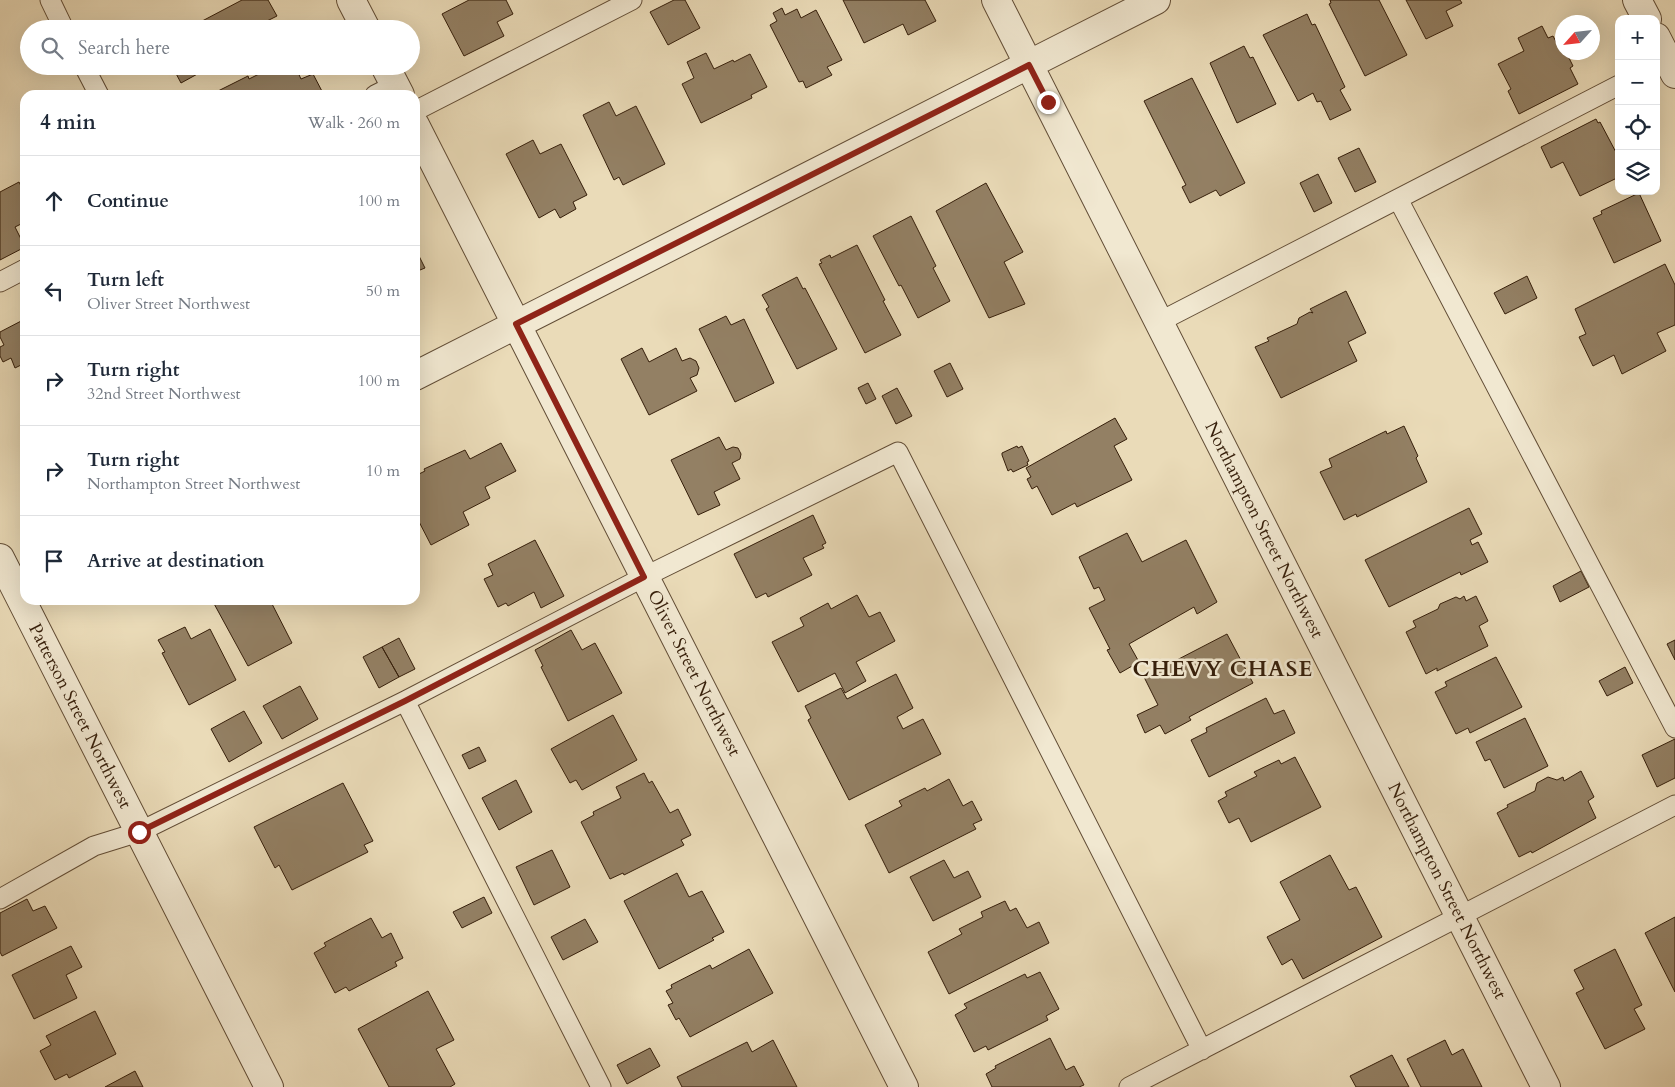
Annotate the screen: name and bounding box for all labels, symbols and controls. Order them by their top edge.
north arrow [1555,15,1600,60]
map controls [1615,15,1660,195]
button: + [1615,15,1660,60]
search box [20,20,420,75]
icon: search [38,34,66,62]
text: Search here [78,35,170,61]
button: − [1615,60,1660,105]
route end [1037,91,1060,114]
button: locate [1615,105,1660,150]
text: 4 min [40,108,96,137]
text: Walk · 260 m [308,112,400,134]
button: layers [1615,150,1660,195]
icon: ahead [40,187,68,215]
text: Continue [87,188,169,214]
text: 100 m [358,190,400,212]
text: Turn left [87,267,164,293]
icon: left [40,277,68,305]
text: 50 m [366,280,400,302]
text: Oliver Street Northwest [87,293,250,315]
text: Turn right [87,357,179,383]
icon: right [40,367,68,395]
text: 100 m [358,370,400,392]
text: 32nd Street Northwest [87,383,241,405]
street label: Northampton Street Northwest [1198,417,1330,643]
text: Turn right [87,447,179,473]
icon: right [40,457,68,485]
text: 10 m [366,460,400,482]
text: Northampton Street Northwest [87,473,300,495]
icon: arrive [40,547,68,575]
text: Arrive at destination [87,548,264,574]
street label: Oliver Street Northwest [641,586,747,761]
street label: Patterson Street Northwest [22,619,138,813]
district label: CHEVY CHASE [1133,654,1313,684]
street label: Northampton Street Northwest [1381,778,1513,1004]
route start [128,821,151,844]

